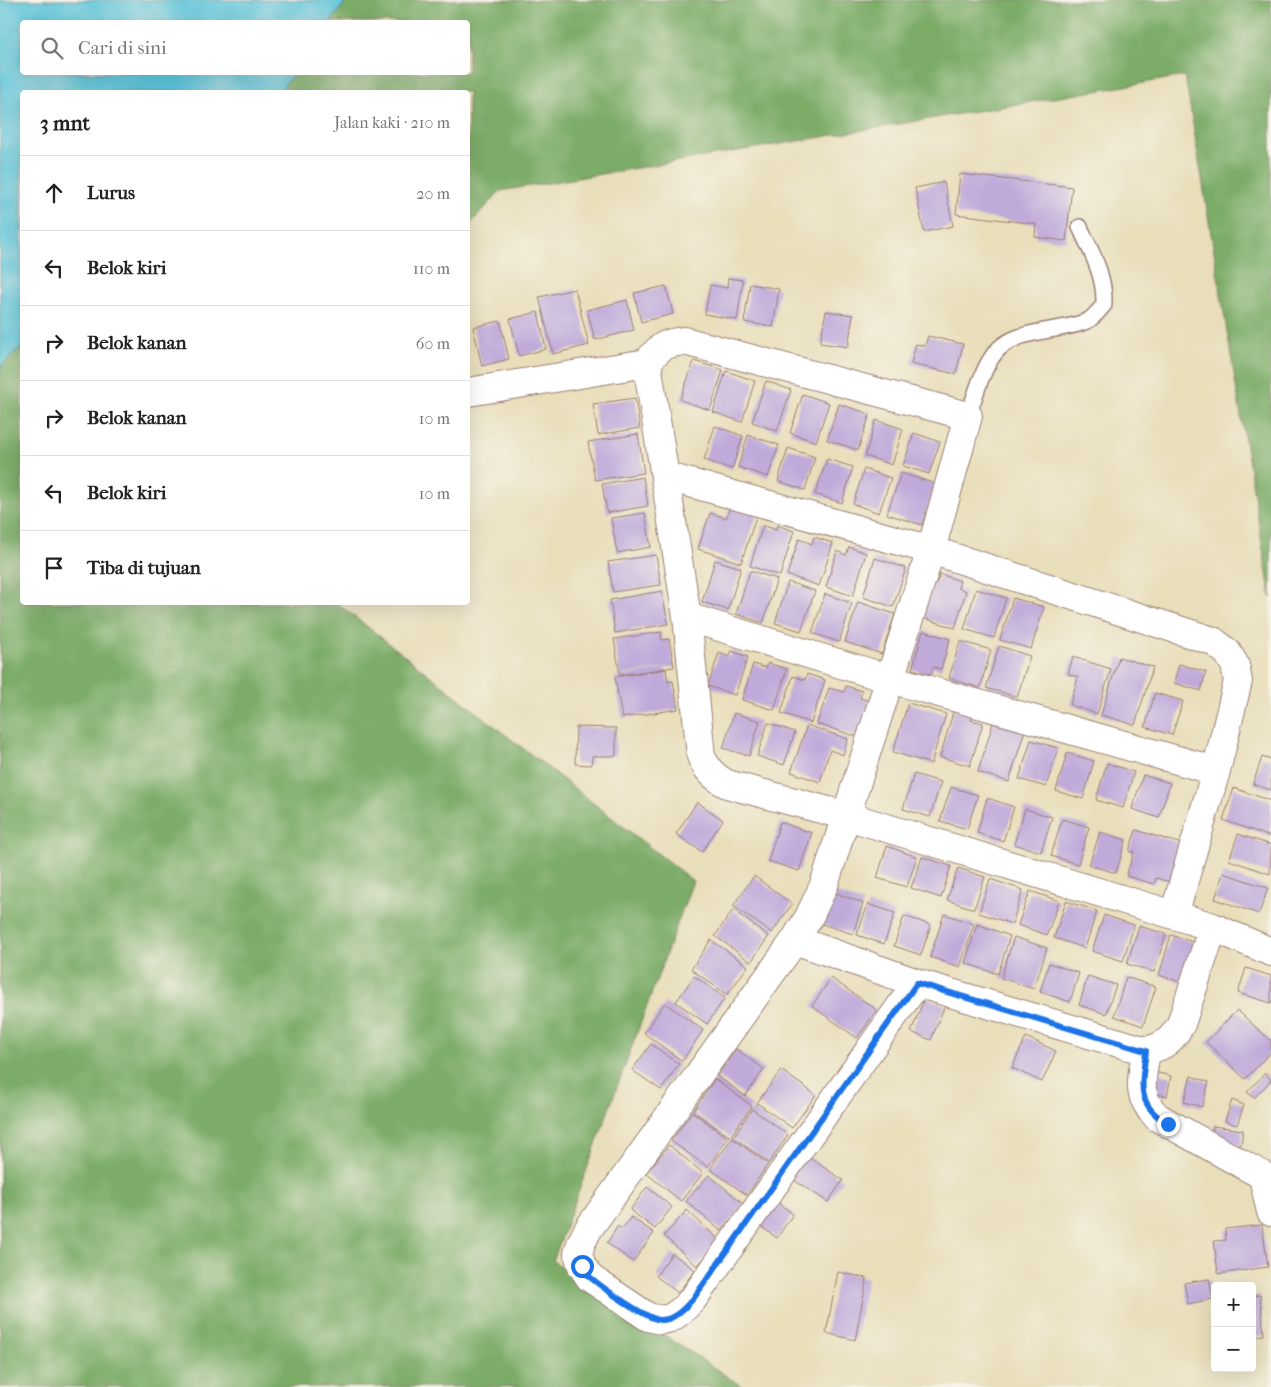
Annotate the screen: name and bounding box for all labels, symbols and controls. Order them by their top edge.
search box [20,20,470,75]
icon: search [38,34,66,62]
text: Cari di sini [78,37,167,59]
text: 3 mnt [40,111,90,135]
text: Jalan kaki · 210 m [334,113,450,132]
icon: ahead [40,179,68,207]
text: Lurus [87,182,135,204]
text: 20 m [416,184,450,203]
icon: left [40,254,68,282]
text: Belok kiri [87,257,166,279]
text: 110 m [413,259,450,278]
icon: right [40,329,68,357]
text: Belok kanan [87,332,187,354]
text: 60 m [416,334,450,353]
icon: right [40,404,68,432]
text: Belok kanan [87,407,187,429]
text: 10 m [419,409,450,428]
icon: left [40,479,68,507]
text: Belok kiri [87,482,166,504]
text: 10 m [419,484,450,503]
icon: arrive [40,554,68,582]
text: Tiba di tujuan [87,557,201,579]
route end [1157,1113,1180,1136]
route start [571,1255,594,1278]
map controls [1211,1282,1256,1372]
button: + [1211,1282,1256,1327]
button: − [1211,1327,1256,1372]

